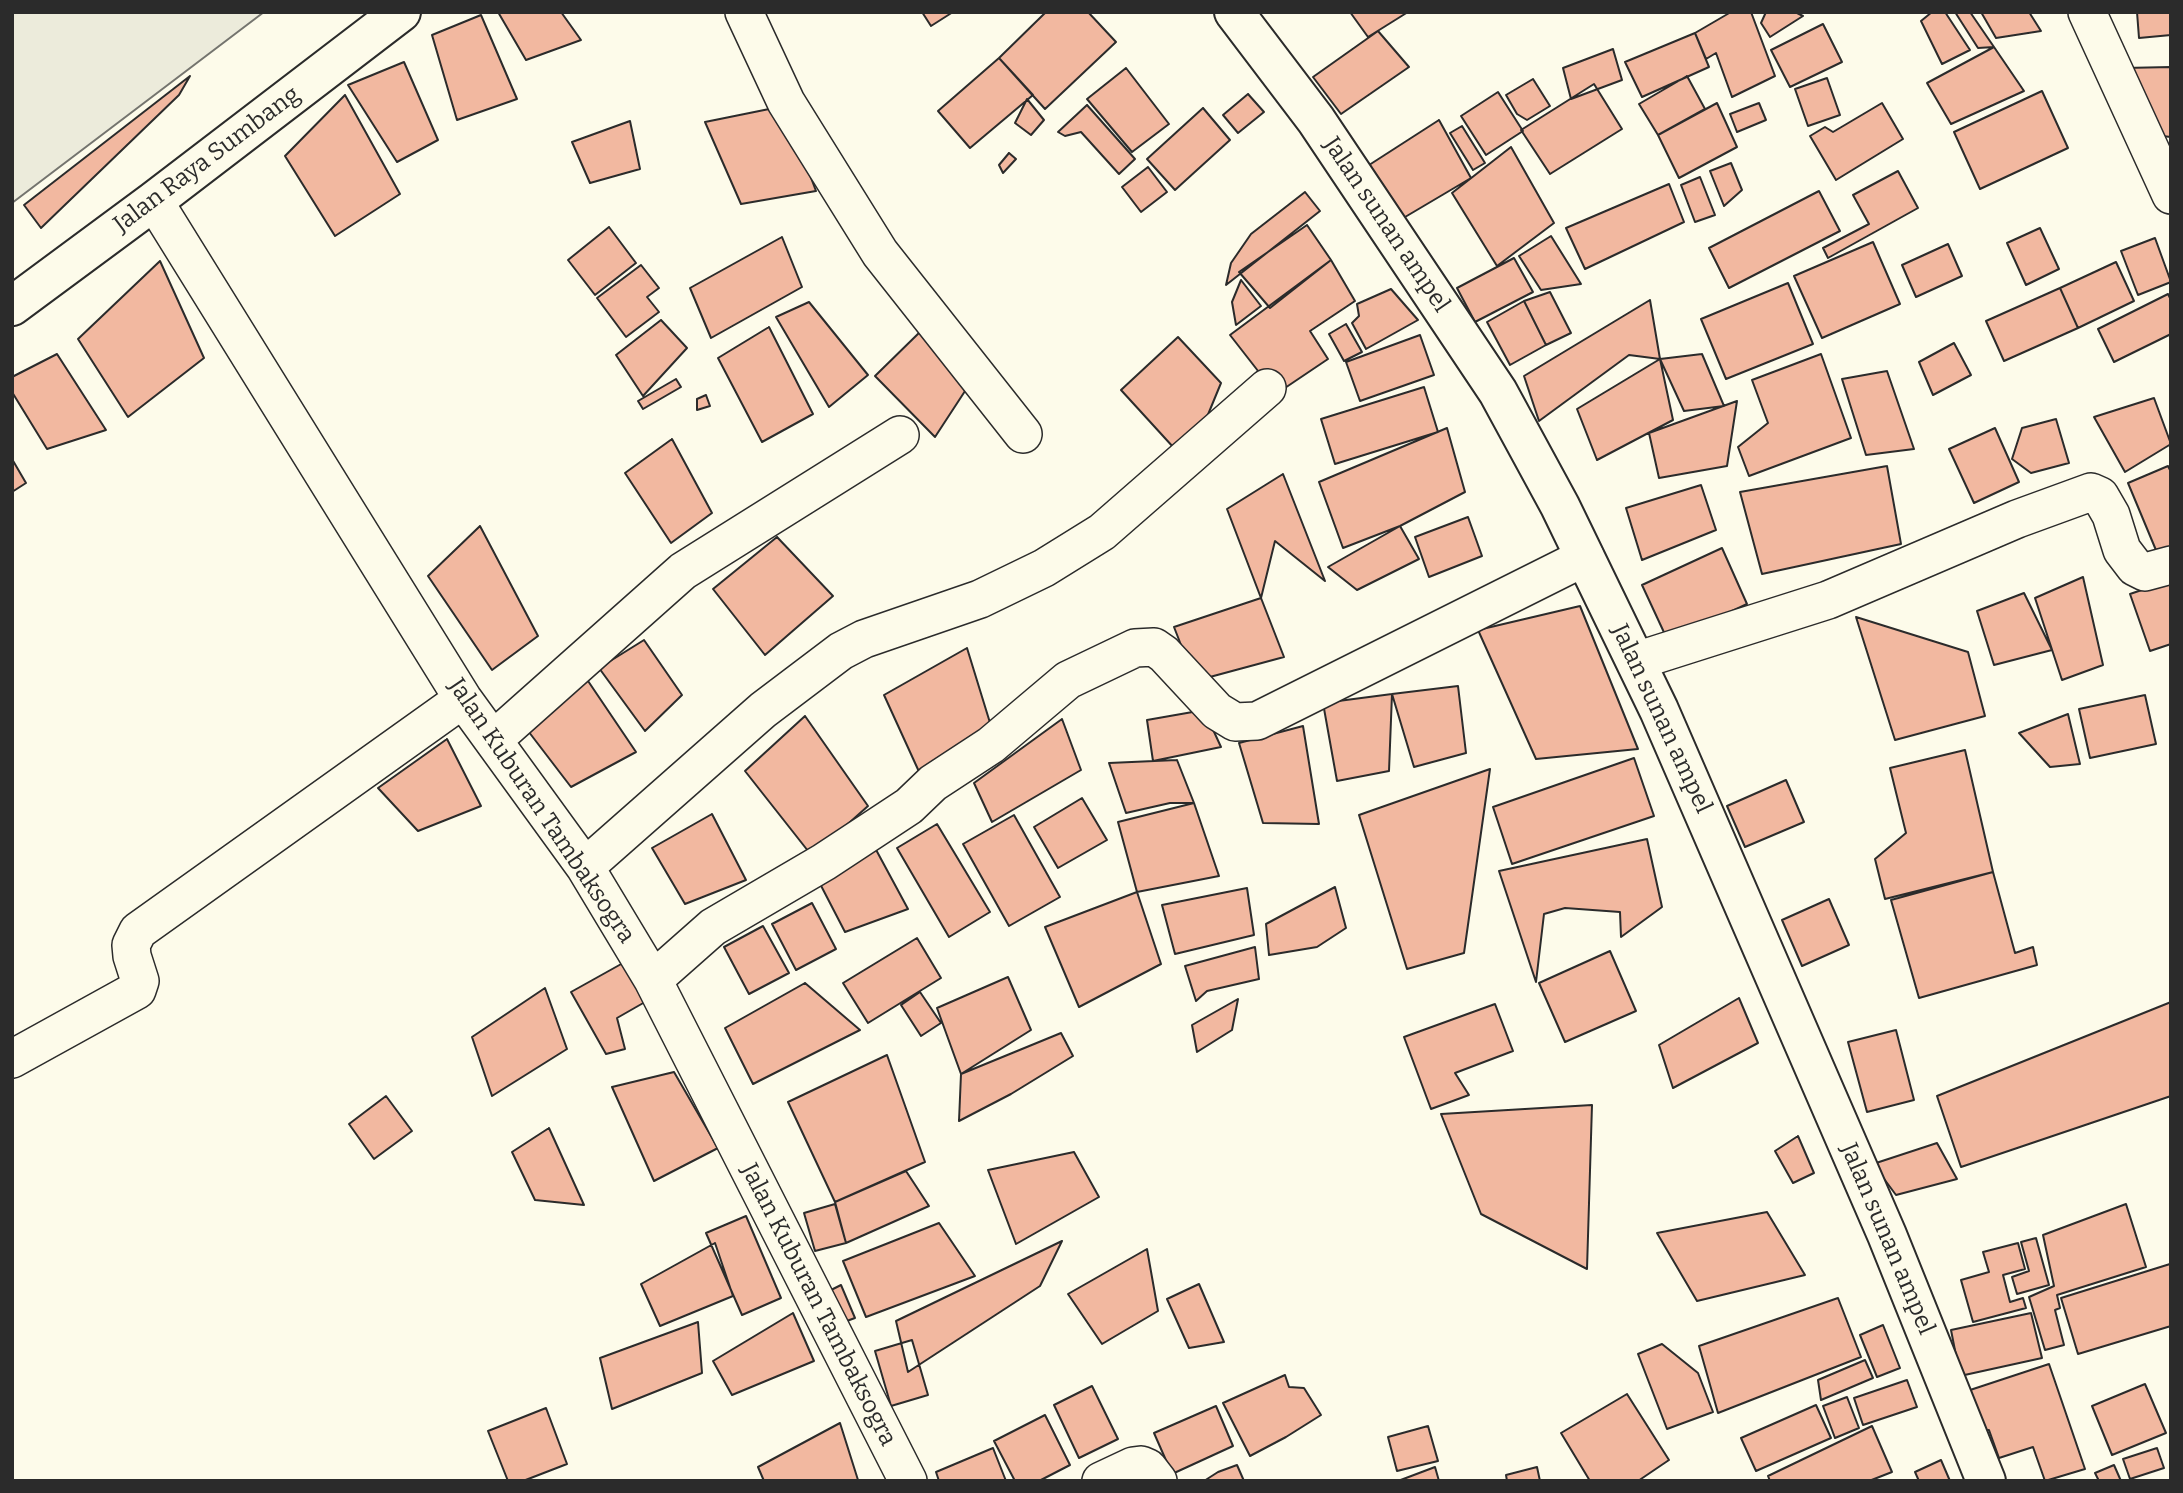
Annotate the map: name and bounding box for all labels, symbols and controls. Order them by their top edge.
street label: Jalan Raya Sumbang [108,81,306,239]
street label: Jalan sunan ampel [1317,132,1455,318]
street label: Jalan sunan ampel [1605,620,1717,818]
street label: Jalan Kuburan Tambaksogra [442,673,640,949]
street label: Jalan sunan ampel [1834,1139,1940,1339]
street label: Jalan Kuburan Tambaksogra [734,1159,902,1451]

